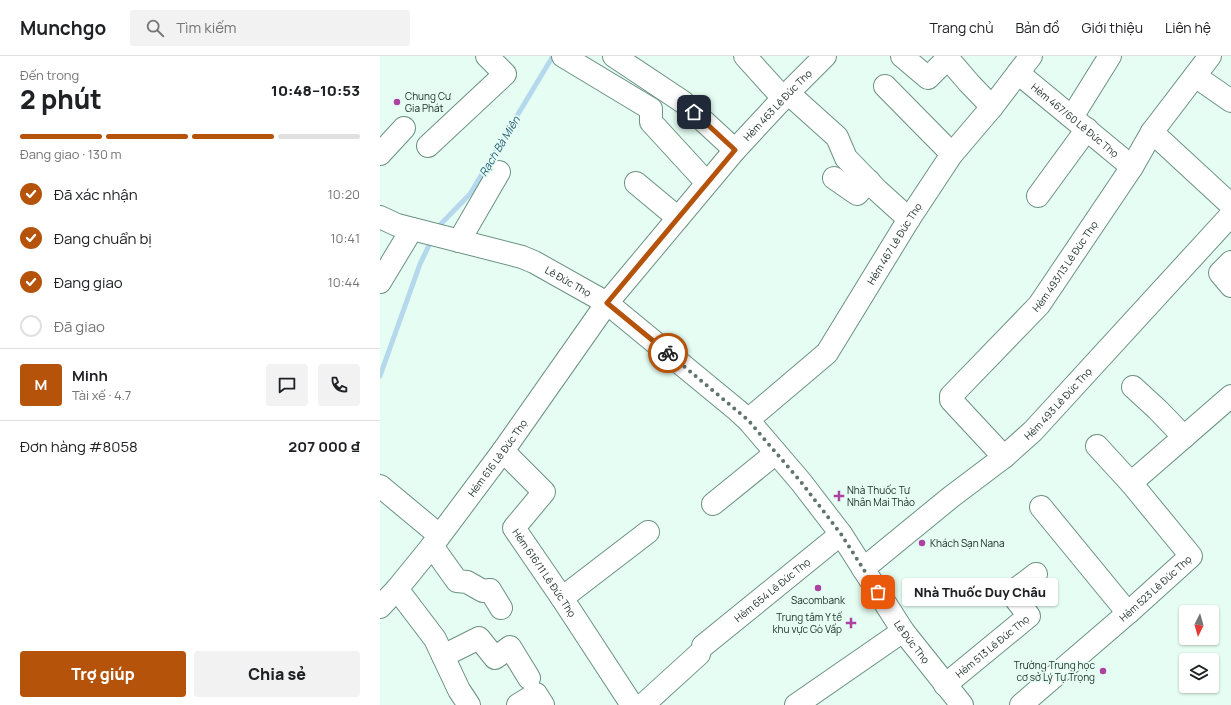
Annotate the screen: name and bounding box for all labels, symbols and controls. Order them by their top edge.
search box [130,10,410,46]
text: Munchgo [20,15,106,41]
icon: search [144,17,166,39]
text: Tìm kiếm [176,17,237,38]
text: Trang chủ [930,18,993,37]
text: Bản đồ [1015,18,1060,37]
text: Giới thiệu [1082,18,1143,37]
text: Liên hệ [1165,18,1211,37]
text: Đến trong [20,66,79,84]
street label: Hẻm 463 Lê Đức Thọ [740,66,815,144]
text: 10:48–10:53 [271,80,360,101]
street label: Hẻm 467/60 Lê Đức Thọ [1028,80,1122,160]
text: 2 phút [20,81,102,117]
place label: Chung Cư Gia Phát [405,89,452,115]
pin [677,95,711,129]
marker: Chung Cư Gia Phát [392,97,402,107]
icon: home [683,101,705,123]
water label: Rạch Bà Miên [475,113,523,179]
text: Đang giao · 130 m [20,145,122,163]
icon: check [20,183,42,205]
text: Đã xác nhận [54,184,138,205]
text: 10:20 [328,185,360,203]
street label: Hẻm 467 Lê Đức Thọ [864,200,925,287]
street label: Hẻm 493/13 Lê Đức Thọ [1029,218,1101,315]
icon: check [20,227,42,249]
text: Đang chuẩn bị [54,228,152,249]
text: 10:41 [330,229,360,247]
street label: Lê Đức Thọ [543,263,594,300]
icon: check [20,271,42,293]
text: Đang giao [54,272,123,293]
text: 10:44 [328,273,360,291]
text: Đã giao [54,316,105,337]
courier [648,333,688,373]
icon: bike [657,342,679,364]
button: chat [266,364,308,406]
button: phone [318,364,360,406]
street label: Hẻm 493 Lê Đức Thọ [1021,364,1095,443]
text: Minh [72,365,108,386]
text: M [35,374,47,395]
text: Tài xế · 4.7 [72,386,131,404]
street label: Hẻm 616 Lê Đức Thọ [464,416,530,499]
text: Đơn hàng #8058 [20,436,138,457]
text: 207 000 ₫ [288,436,360,457]
place label: Nhà Thuốc Tư Nhân Mai Thảo [847,483,915,509]
marker: Nhà Thuốc Tư Nhân Mai Thảo [834,491,844,501]
street label: Hẻm 616/11 Lê Đức Thọ [509,526,580,620]
place label: Khách Sạn Nana [930,536,1004,550]
marker: Khách Sạn Nana [917,538,927,548]
street label: Hẻm 523 Lê Đức Thọ [1116,552,1195,625]
street label: Hẻm 654 Lê Đức Thọ [731,555,813,625]
pin [861,575,895,609]
callout: Nhà Thuốc Duy Châu [902,578,1058,606]
icon: bag [867,581,889,603]
marker: Sacombank [813,583,823,593]
text: Nhà Thuốc Duy Châu [914,583,1046,601]
place label: Sacombank [791,593,846,607]
north arrow [1179,605,1219,645]
map controls [1179,605,1219,693]
place label: Trung tâm Y tế khu vực Gò Vấp [773,610,842,636]
street label: Hẻm 513 Lê Đức Thọ [952,612,1032,681]
marker: Trung tâm Y tế khu vực Gò Vấp [845,617,857,629]
street label: Lê Đức Thọ [891,617,933,666]
button: Trợ giúp [20,651,186,697]
button: Chia sẻ [194,651,360,697]
button: layers [1179,653,1219,693]
place label: Trường Trung học cơ sở Lý Tự Trọng [1014,658,1095,684]
marker: Trường Trung học cơ sở Lý Tự Trọng [1098,666,1108,676]

